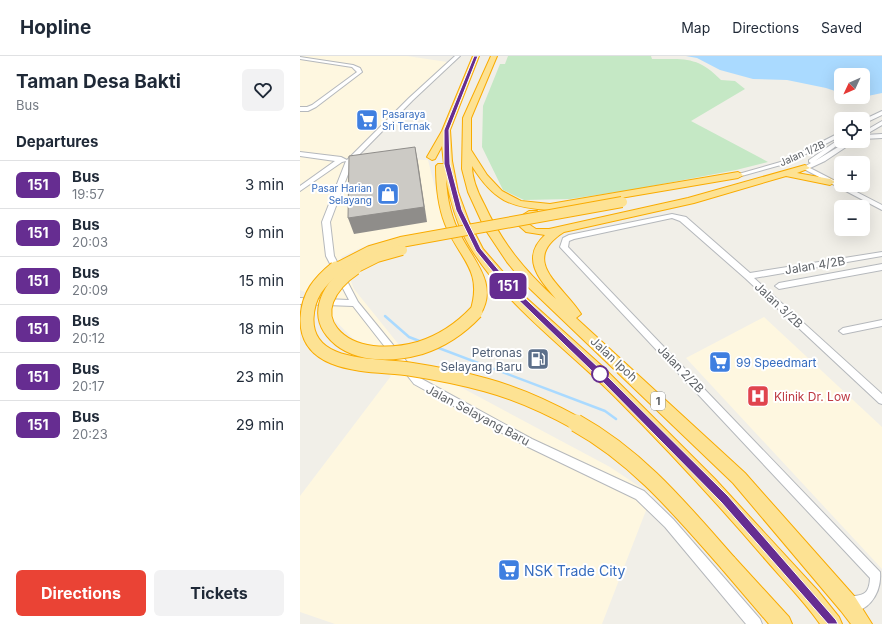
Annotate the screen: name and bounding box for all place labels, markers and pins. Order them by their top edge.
supermarket icon: Pasaraya Sri Ternak [354,107,380,133]
place label: Pasaraya Sri Ternak [382,108,431,132]
shop icon: Pasar Harian Selayang [375,181,401,207]
place label: Pasar Harian Selayang [312,182,372,206]
place label: Petronas Selayang Baru [440,345,522,374]
fuel station icon: Petronas Selayang Baru [525,346,551,372]
supermarket icon: 99 Speedmart [707,349,733,375]
place label: 99 Speedmart [736,355,817,370]
unlabelled marker [591,365,609,383]
hospital icon: Klinik Dr. Low [745,383,771,409]
place label: Klinik Dr. Low [774,389,851,404]
supermarket icon: NSK Trade City [496,557,522,583]
place label: NSK Trade City [524,562,625,579]

